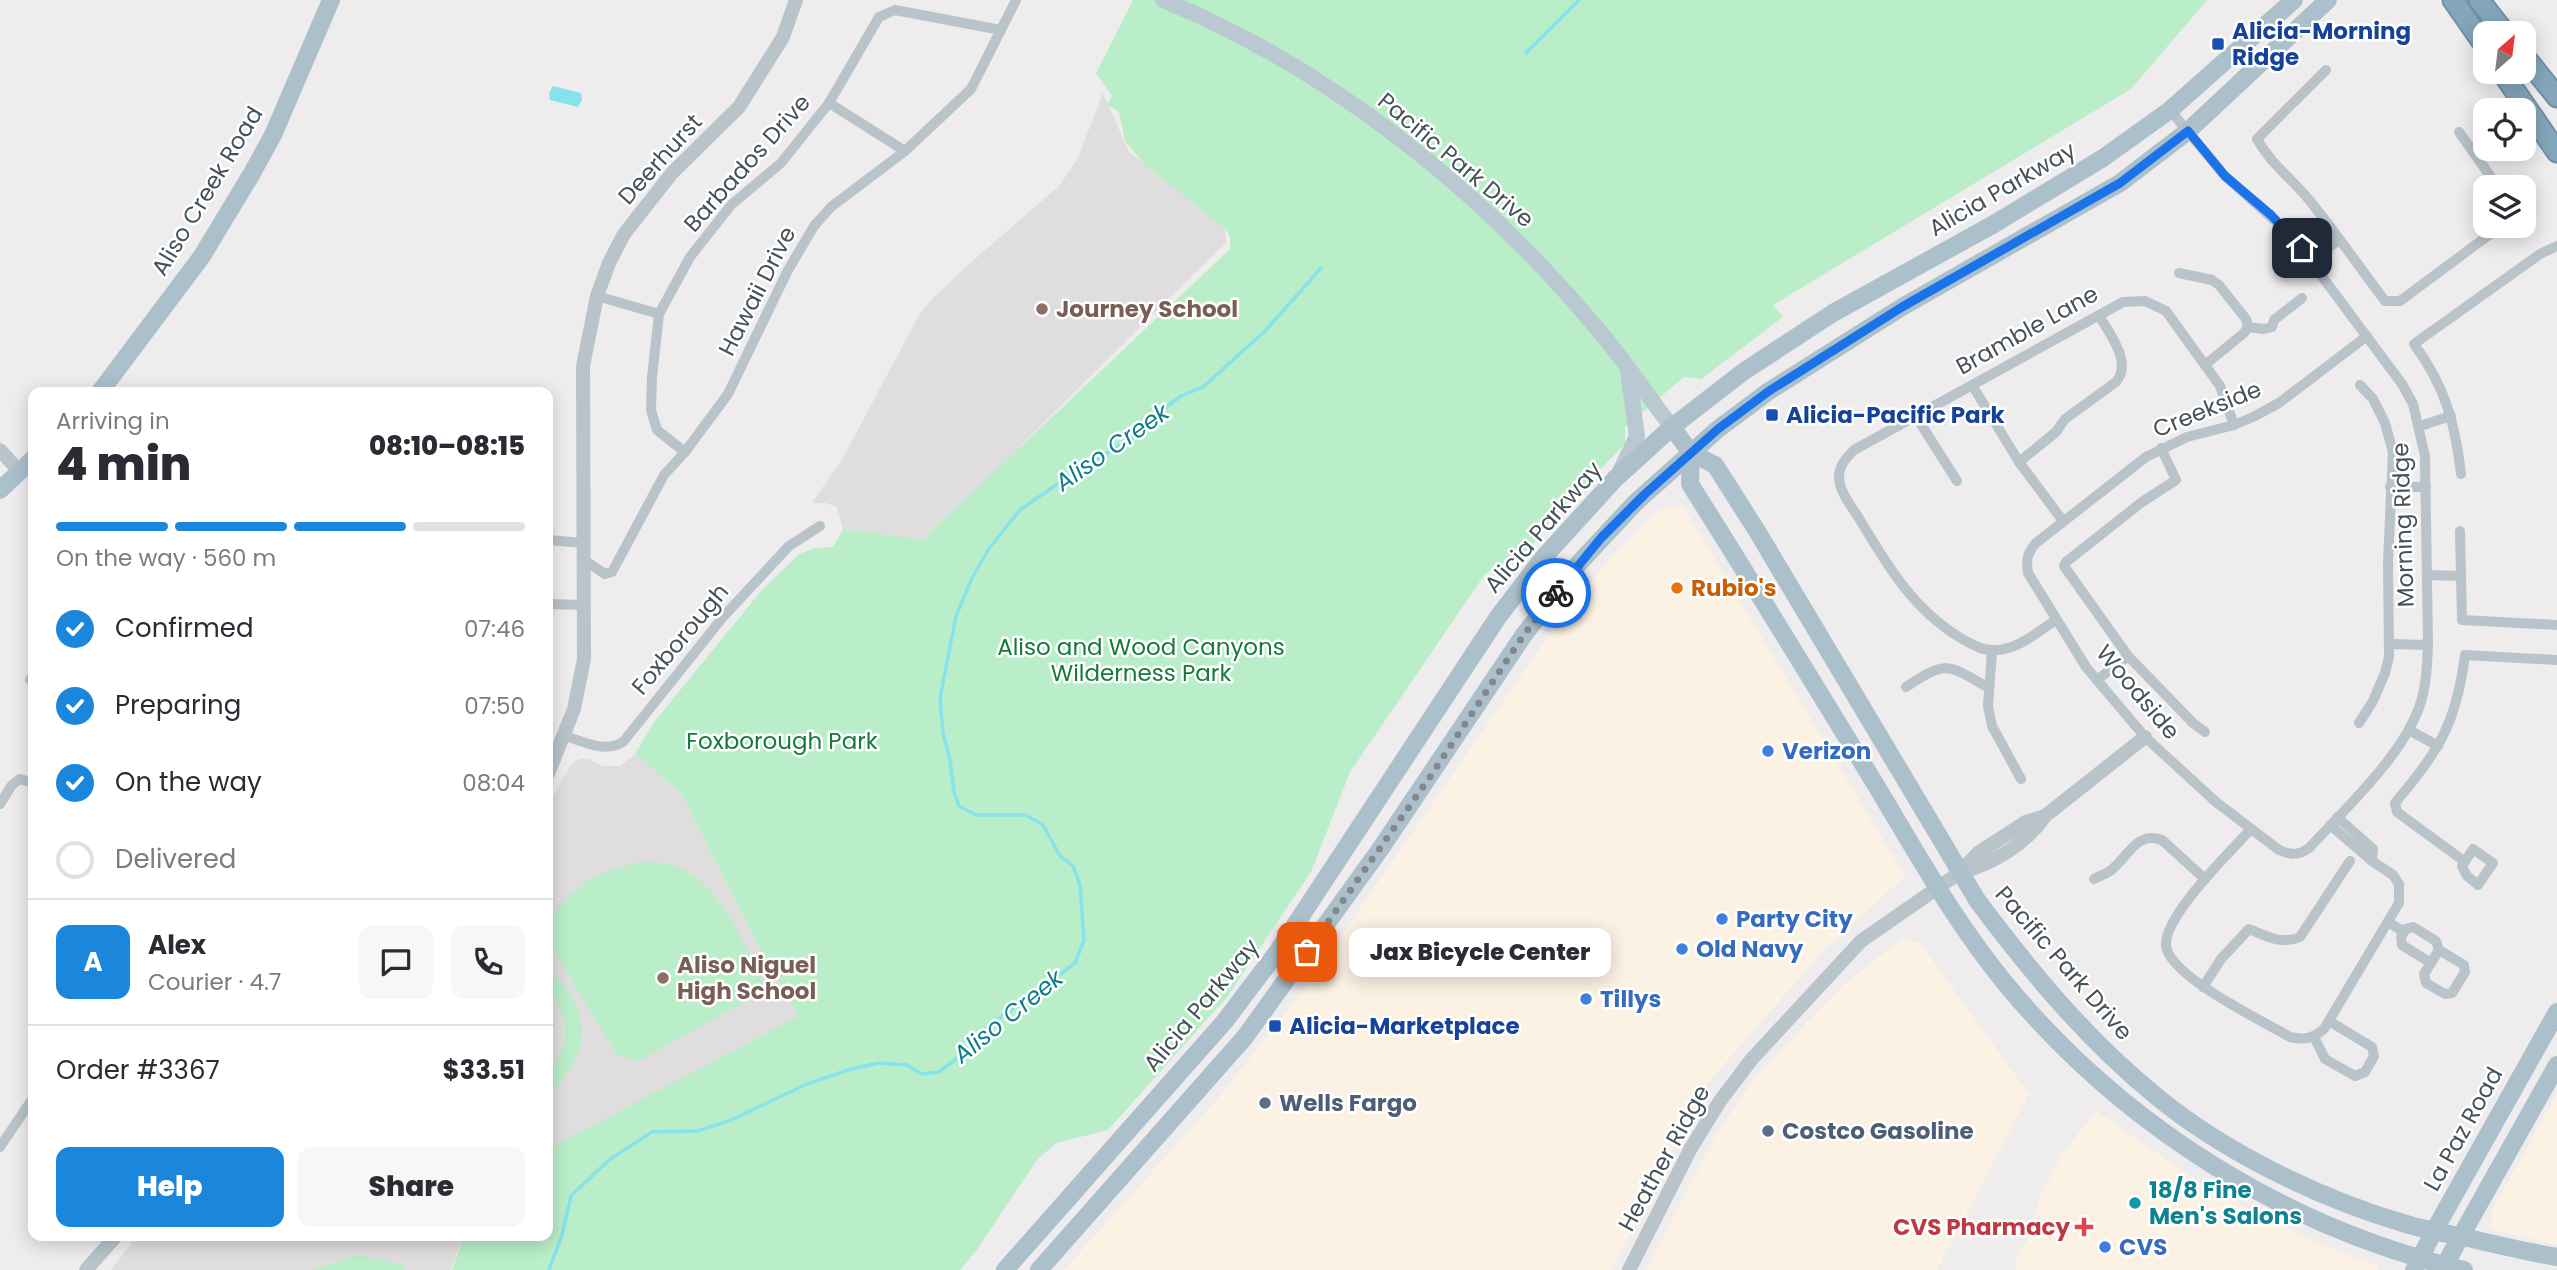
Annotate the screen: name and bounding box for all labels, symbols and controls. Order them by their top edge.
place label: Alicia-Morning Ridge [2232,15,2411,73]
north arrow [2473,21,2536,84]
map controls [2473,21,2536,238]
marker: Alicia-Morning Ridge [2210,36,2226,52]
street label: Pacific Park Drive [1371,85,1541,235]
street label: Barbados Drive [676,87,818,239]
button: locate [2473,98,2536,161]
street label: Aliso Creek Road [144,100,270,282]
street label: Deerhurst [611,107,709,211]
street label: Alicia Parkway [1923,134,2081,244]
button: layers [2473,175,2536,238]
pin [2272,218,2332,278]
street label: Hawaii Drive [711,221,803,361]
icon: home [2283,229,2321,267]
street label: Bramble Lane [1950,278,2104,382]
place label: Journey School [1056,293,1238,325]
marker: Journey School [1034,301,1050,317]
street label: Creekside [2148,373,2266,445]
water label: Aliso Creek [1047,395,1177,499]
place label: Alicia-Pacific Park [1786,399,2006,431]
text: Arriving in [56,405,170,437]
marker: Alicia-Pacific Park [1764,407,1780,423]
text: 08:10–08:15 [369,428,525,464]
text: 4 min [56,432,191,496]
street label: Morning Ridge [2384,442,2422,608]
street label: Alicia Parkway [1477,454,1609,600]
text: On the way · 560 m [56,542,276,574]
courier [1521,558,1591,628]
place label: Rubio's [1691,572,1776,604]
icon: bike [1537,574,1575,612]
street label: Foxborough [624,577,736,701]
marker: Rubio's [1669,580,1685,596]
icon: check [56,610,94,648]
text: Confirmed [115,610,253,646]
text: 07:46 [464,613,525,645]
park label: Aliso and Wood Canyons Wilderness Park [997,631,1285,689]
street label: Woodside [2089,638,2187,746]
icon: check [56,687,94,725]
text: Preparing [115,687,241,723]
text: 07:50 [464,690,525,722]
park label: Foxborough Park [686,725,878,757]
place label: Verizon [1782,735,1871,767]
marker: Verizon [1760,743,1776,759]
icon: check [56,764,94,802]
text: On the way [115,764,262,800]
text: 08:04 [462,767,525,799]
text: Delivered [115,841,236,877]
street label: Pacific Park Drive [1988,879,2140,1047]
place label: Party City [1736,903,1853,935]
marker: Party City [1714,911,1730,927]
pin [1277,922,1337,982]
button: chat [359,925,433,999]
button: phone [451,925,525,999]
text: Alex [148,927,206,963]
callout: Jax Bicycle Center [1349,928,1612,976]
street label: Alicia Parkway [1136,932,1266,1078]
icon: bag [1288,933,1326,971]
place label: Old Navy [1696,933,1804,965]
text: Jax Bicycle Center [1370,936,1590,968]
marker: Old Navy [1674,941,1690,957]
text: A [83,944,103,980]
place label: Aliso Niguel High School [677,949,816,1007]
water label: Aliso Creek [945,960,1071,1071]
text: Courier · 4.7 [148,966,281,998]
marker: Aliso Niguel High School [655,970,671,986]
place label: Tillys [1600,983,1661,1015]
marker: Tillys [1578,991,1594,1007]
place label: Alicia-Marketplace [1289,1010,1520,1042]
marker: Alicia-Marketplace [1267,1018,1283,1034]
text: Order #3367 [56,1052,220,1088]
text: $33.51 [442,1052,525,1088]
street label: La Paz Road [2416,1061,2510,1197]
street label: Heather Ridge [1611,1079,1717,1237]
place label: Wells Fargo [1279,1087,1417,1119]
marker: Wells Fargo [1257,1095,1273,1111]
place label: Costco Gasoline [1782,1115,1974,1147]
marker: Costco Gasoline [1760,1123,1776,1139]
button: Help [56,1147,284,1227]
button: Share [298,1147,525,1227]
place label: 18/8 Fine Men's Salons [2149,1174,2302,1232]
marker: 18/8 Fine Men's Salons [2127,1195,2143,1211]
place label: CVS Pharmacy [1893,1211,2070,1243]
marker: CVS Pharmacy [2076,1219,2092,1235]
place label: CVS [2119,1231,2167,1263]
marker: CVS [2097,1239,2113,1255]

